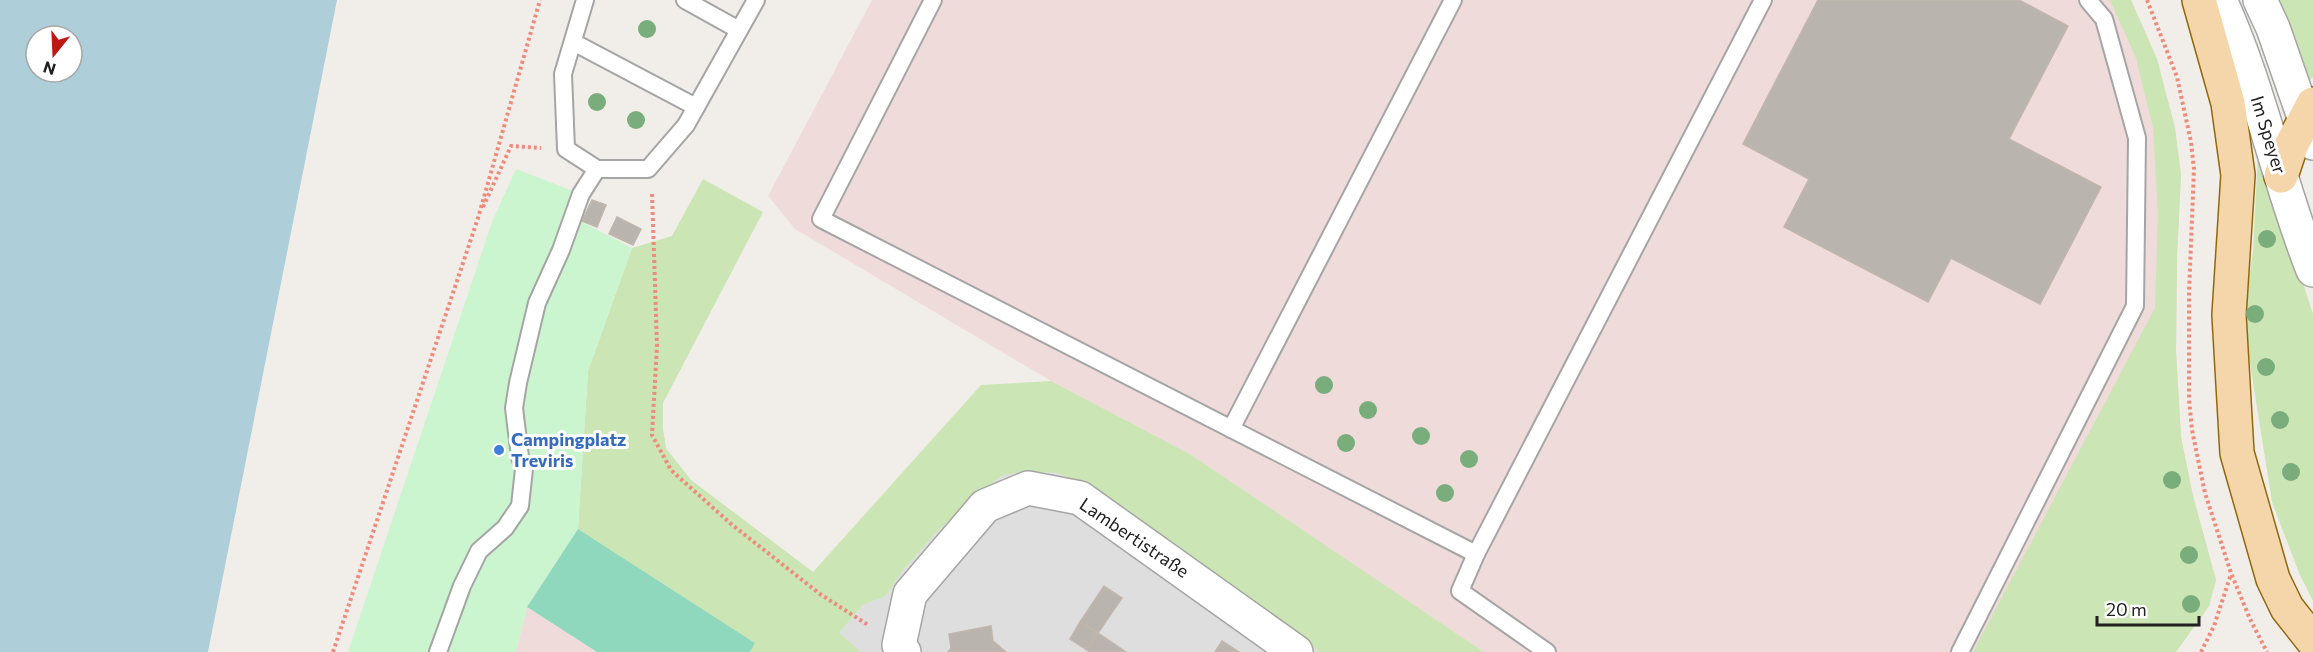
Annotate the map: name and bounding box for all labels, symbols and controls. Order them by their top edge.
north arrow [24,24,84,84]
text: N [41,58,58,80]
street label: Im Speyer [2247,93,2291,176]
place label: Campingplatz Treviris [511,428,626,471]
marker: Campingplatz Treviris [492,443,506,457]
street label: Lambertistraße [1076,493,1193,582]
scale bar [2097,589,2199,627]
text: 20 m [2106,598,2147,620]

